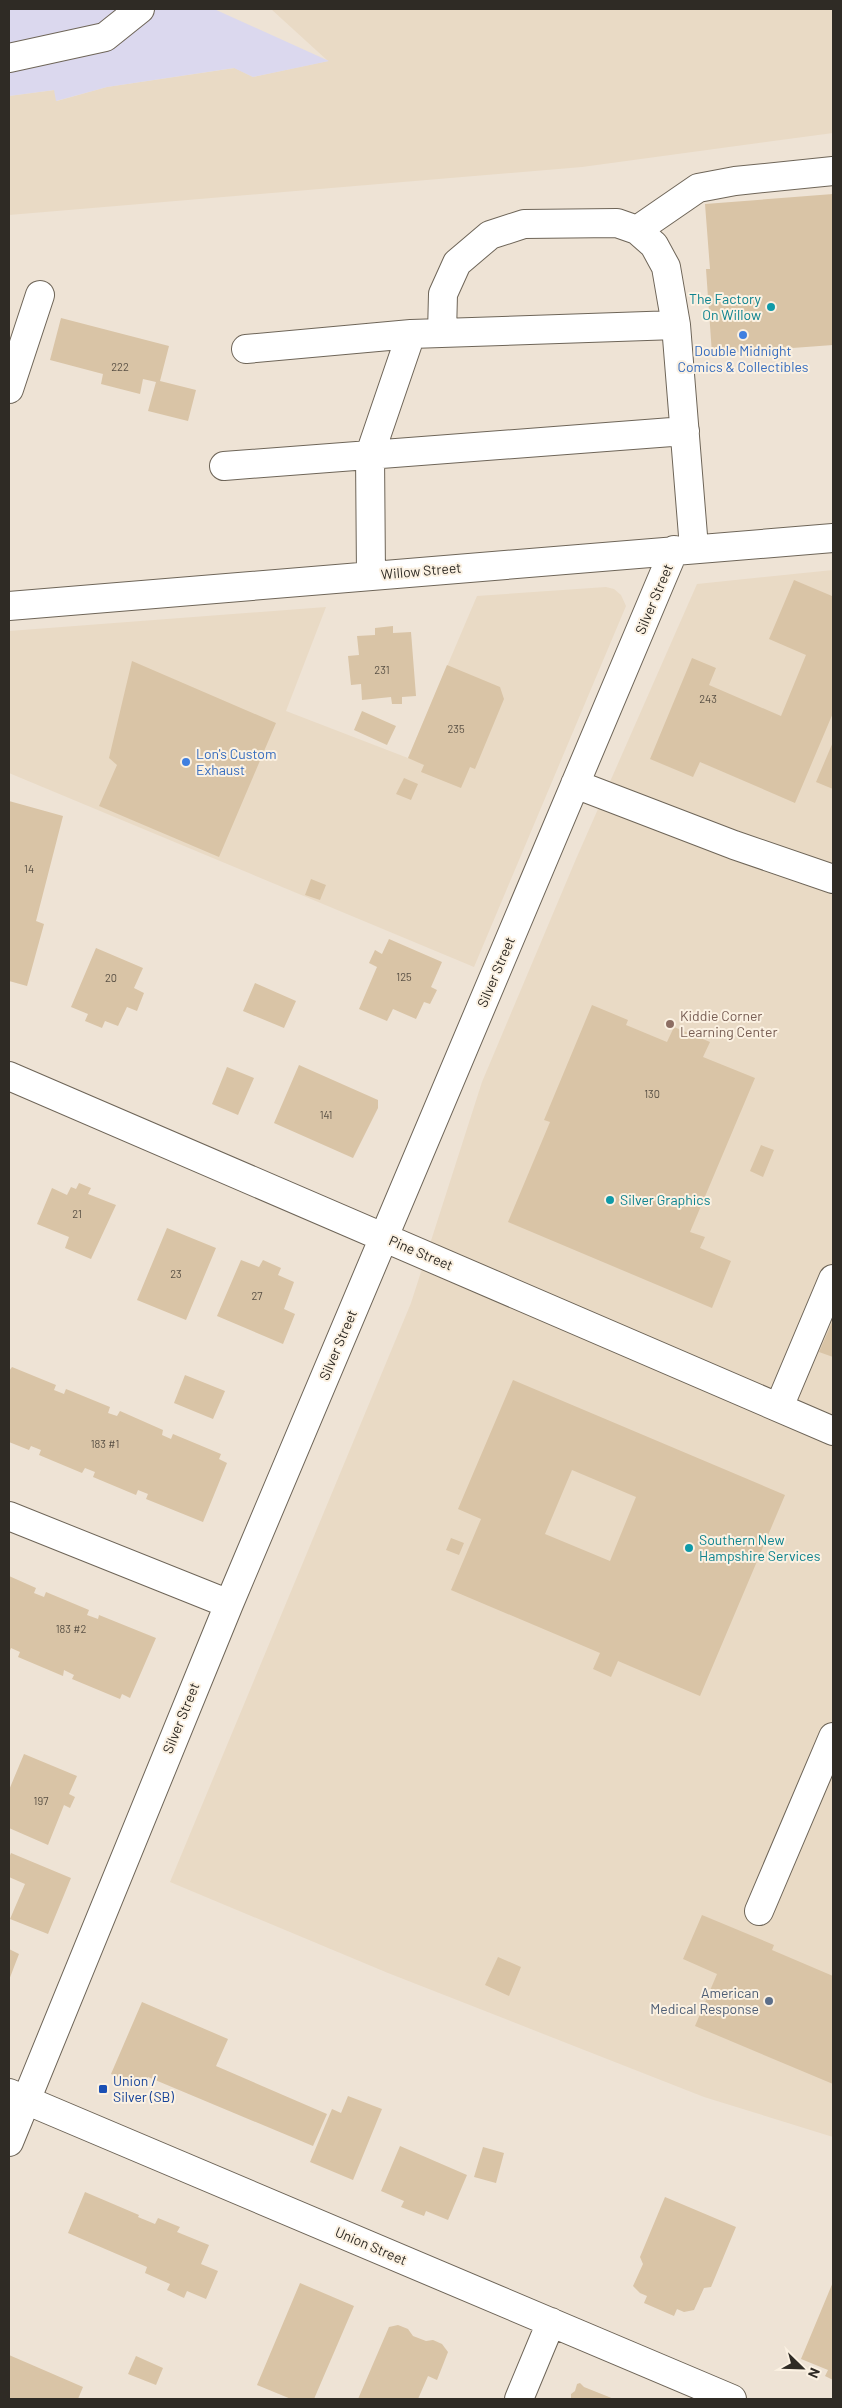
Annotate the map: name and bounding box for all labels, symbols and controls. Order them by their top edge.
place label: The Factory On Willow [689,290,762,323]
marker: The Factory On Willow [765,301,777,313]
marker: Double Midnight Comics & Collectibles [737,329,749,341]
place label: Double Midnight Comics & Collectibles [678,342,809,375]
house number: 222 [111,360,129,373]
street label: Willow Street [380,559,462,582]
street label: Silver Street [631,561,676,637]
house number: 231 [374,663,390,676]
house number: 243 [699,692,717,705]
house number: 235 [447,722,465,735]
place label: Lon's Custom Exhaust [196,745,277,778]
marker: Lon's Custom Exhaust [180,756,192,768]
house number: 14 [24,862,34,875]
street label: Silver Street [473,934,518,1010]
house number: 125 [396,970,412,983]
house number: 20 [105,971,117,984]
place label: Kiddie Corner Learning Center [680,1007,777,1040]
marker: Kiddie Corner Learning Center [664,1018,676,1030]
house number: 130 [644,1087,660,1100]
house number: 141 [320,1108,332,1121]
place label: Silver Graphics [620,1191,711,1208]
marker: Silver Graphics [604,1194,616,1206]
house number: 21 [72,1207,82,1220]
street label: Pine Street [387,1231,456,1274]
house number: 23 [170,1267,182,1280]
house number: 27 [251,1289,263,1302]
street label: Silver Street [315,1307,360,1383]
house number: 183 #1 [91,1437,119,1450]
place label: Southern New Hampshire Services [699,1531,821,1564]
marker: Southern New Hampshire Services [683,1542,695,1554]
house number: 183 #2 [56,1622,86,1635]
street label: Silver Street [159,1680,202,1756]
house number: 197 [34,1794,48,1807]
place label: American Medical Response [650,1984,759,2017]
marker: American Medical Response [763,1995,775,2007]
place label: Union / Silver (SB) [113,2072,174,2105]
marker: Union / Silver (SB) [97,2083,109,2095]
street label: Union Street [333,2223,410,2268]
north arrow [777,2343,827,2393]
text: N [805,2366,824,2381]

